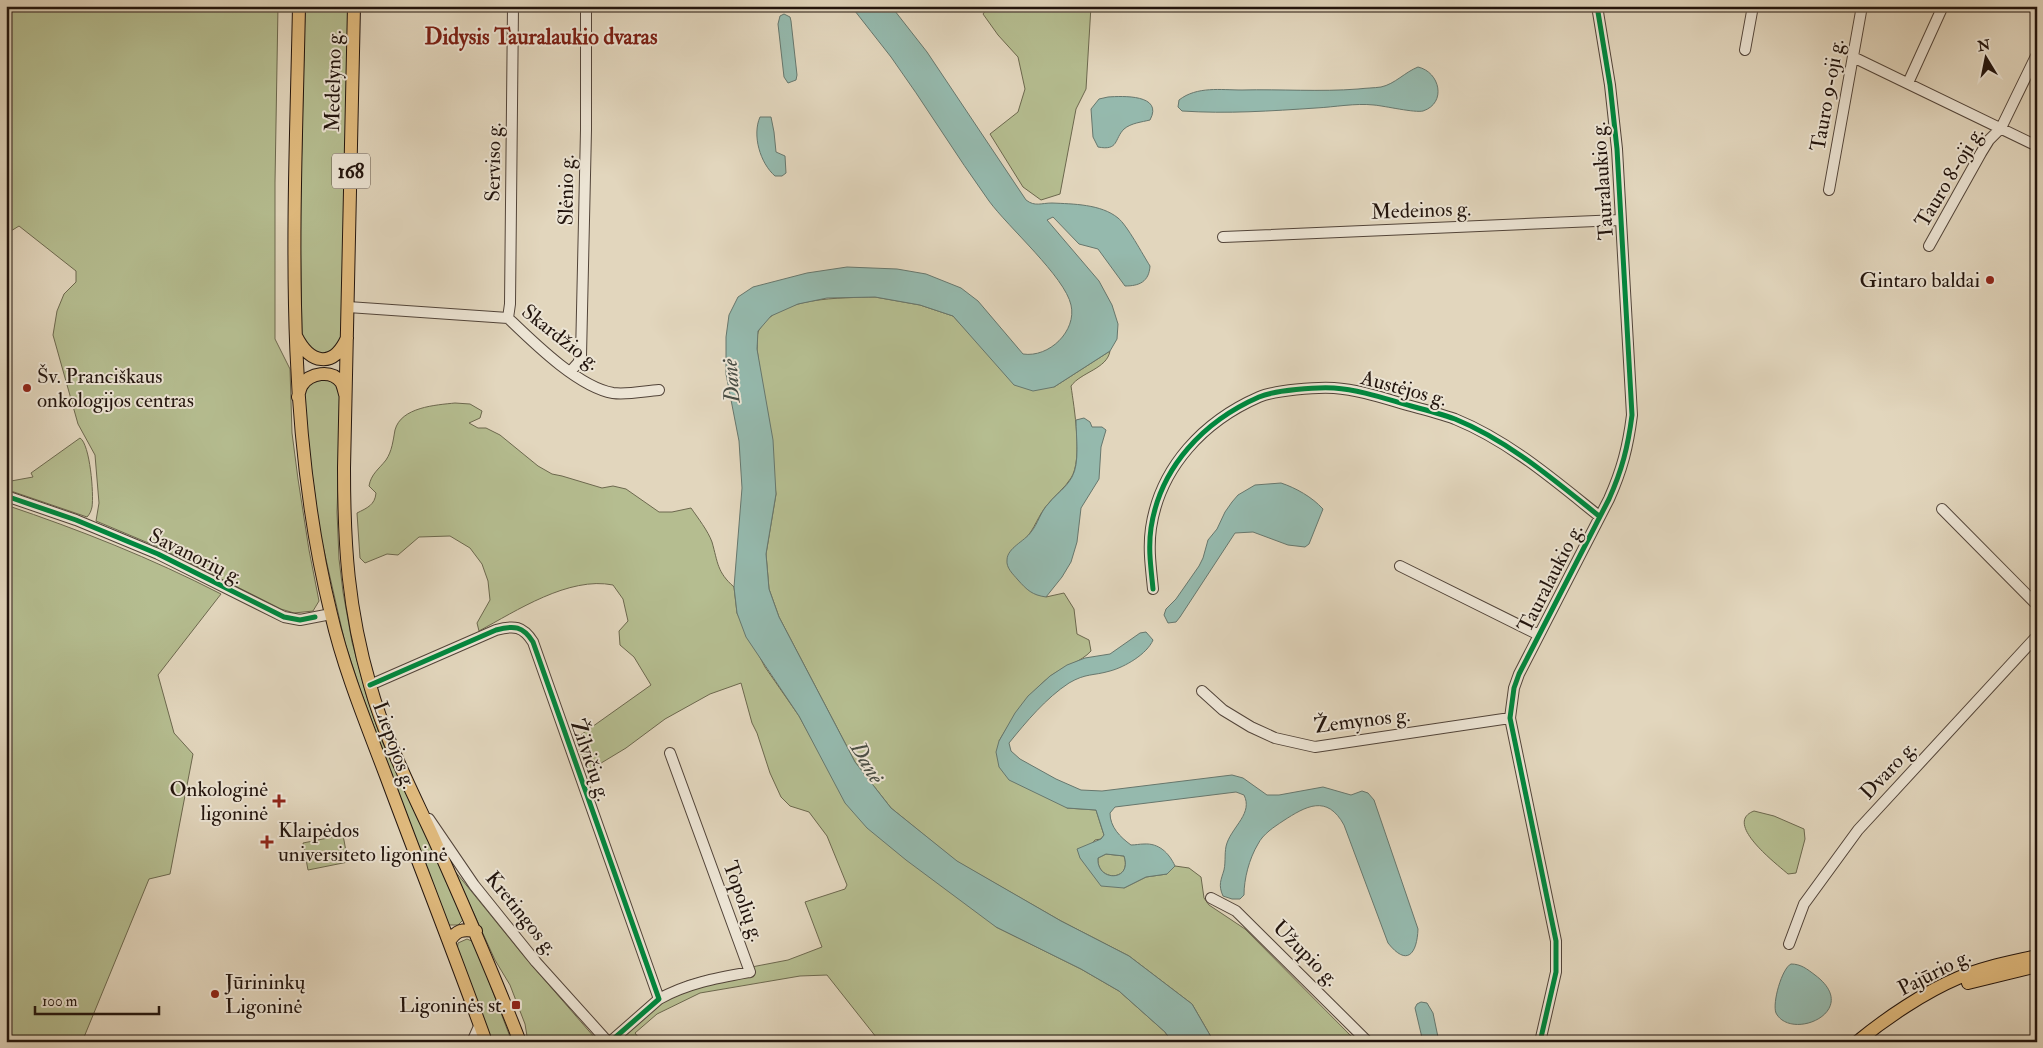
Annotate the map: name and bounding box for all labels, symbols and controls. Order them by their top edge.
district label: Didysis Tauralaukio dvaras [425,23,658,52]
street label: Medelyno g. [319,30,348,132]
north arrow [1960,32,2010,82]
text: N [1975,36,1992,55]
street label: Tauro 9-oji g. [1804,37,1851,154]
street label: Tauralaukio g. [1585,121,1620,241]
street label: Serviso g. [479,122,508,202]
street label: Tauro 8-oji g. [1909,122,1990,233]
road number: 168 [332,154,370,188]
street label: Slėnio g. [552,154,581,226]
street label: Medeinos g. [1370,195,1472,226]
place label: Gintaro baldai [1860,267,1980,294]
marker: Gintaro baldai [1984,274,1996,286]
street label: Skardžio g. [516,298,606,377]
water label: Danė [715,357,747,405]
place label: Šv. Pranciškaus onkologijos centras [37,363,194,414]
street label: Austėjos g. [1357,364,1450,413]
marker: Šv. Pranciškaus onkologijos centras [21,382,33,394]
street label: Tauralaukio g. [1512,519,1589,637]
street label: Savanorių g. [144,522,247,591]
street label: Liepojos g. [366,698,423,793]
street label: Žemynos g. [1313,701,1412,740]
street label: Žilvičių g. [564,716,617,805]
street label: Dvaro g. [1854,735,1923,806]
water label: Danė [844,736,891,789]
place label: Onkologinė ligoninė [169,776,268,827]
marker: Onkologinė ligoninė [272,794,286,808]
place label: Klaipėdos universiteto ligoninė [278,817,448,868]
marker: Klaipėdos universiteto ligoninė [260,835,274,849]
street label: Topolių g. [716,857,771,945]
street label: Kretingos g. [479,866,564,961]
street label: Užupio g. [1267,914,1345,992]
street label: Pajūrio g. [1893,943,1975,1002]
place label: Jūrininkų Ligoninė [224,969,305,1020]
scale bar [35,983,159,1015]
marker: Jūrininkų Ligoninė [209,988,221,1000]
text: 100 m [42,992,78,1011]
place label: Ligoninės st. [399,992,506,1019]
marker: Ligoninės st. [510,999,522,1011]

